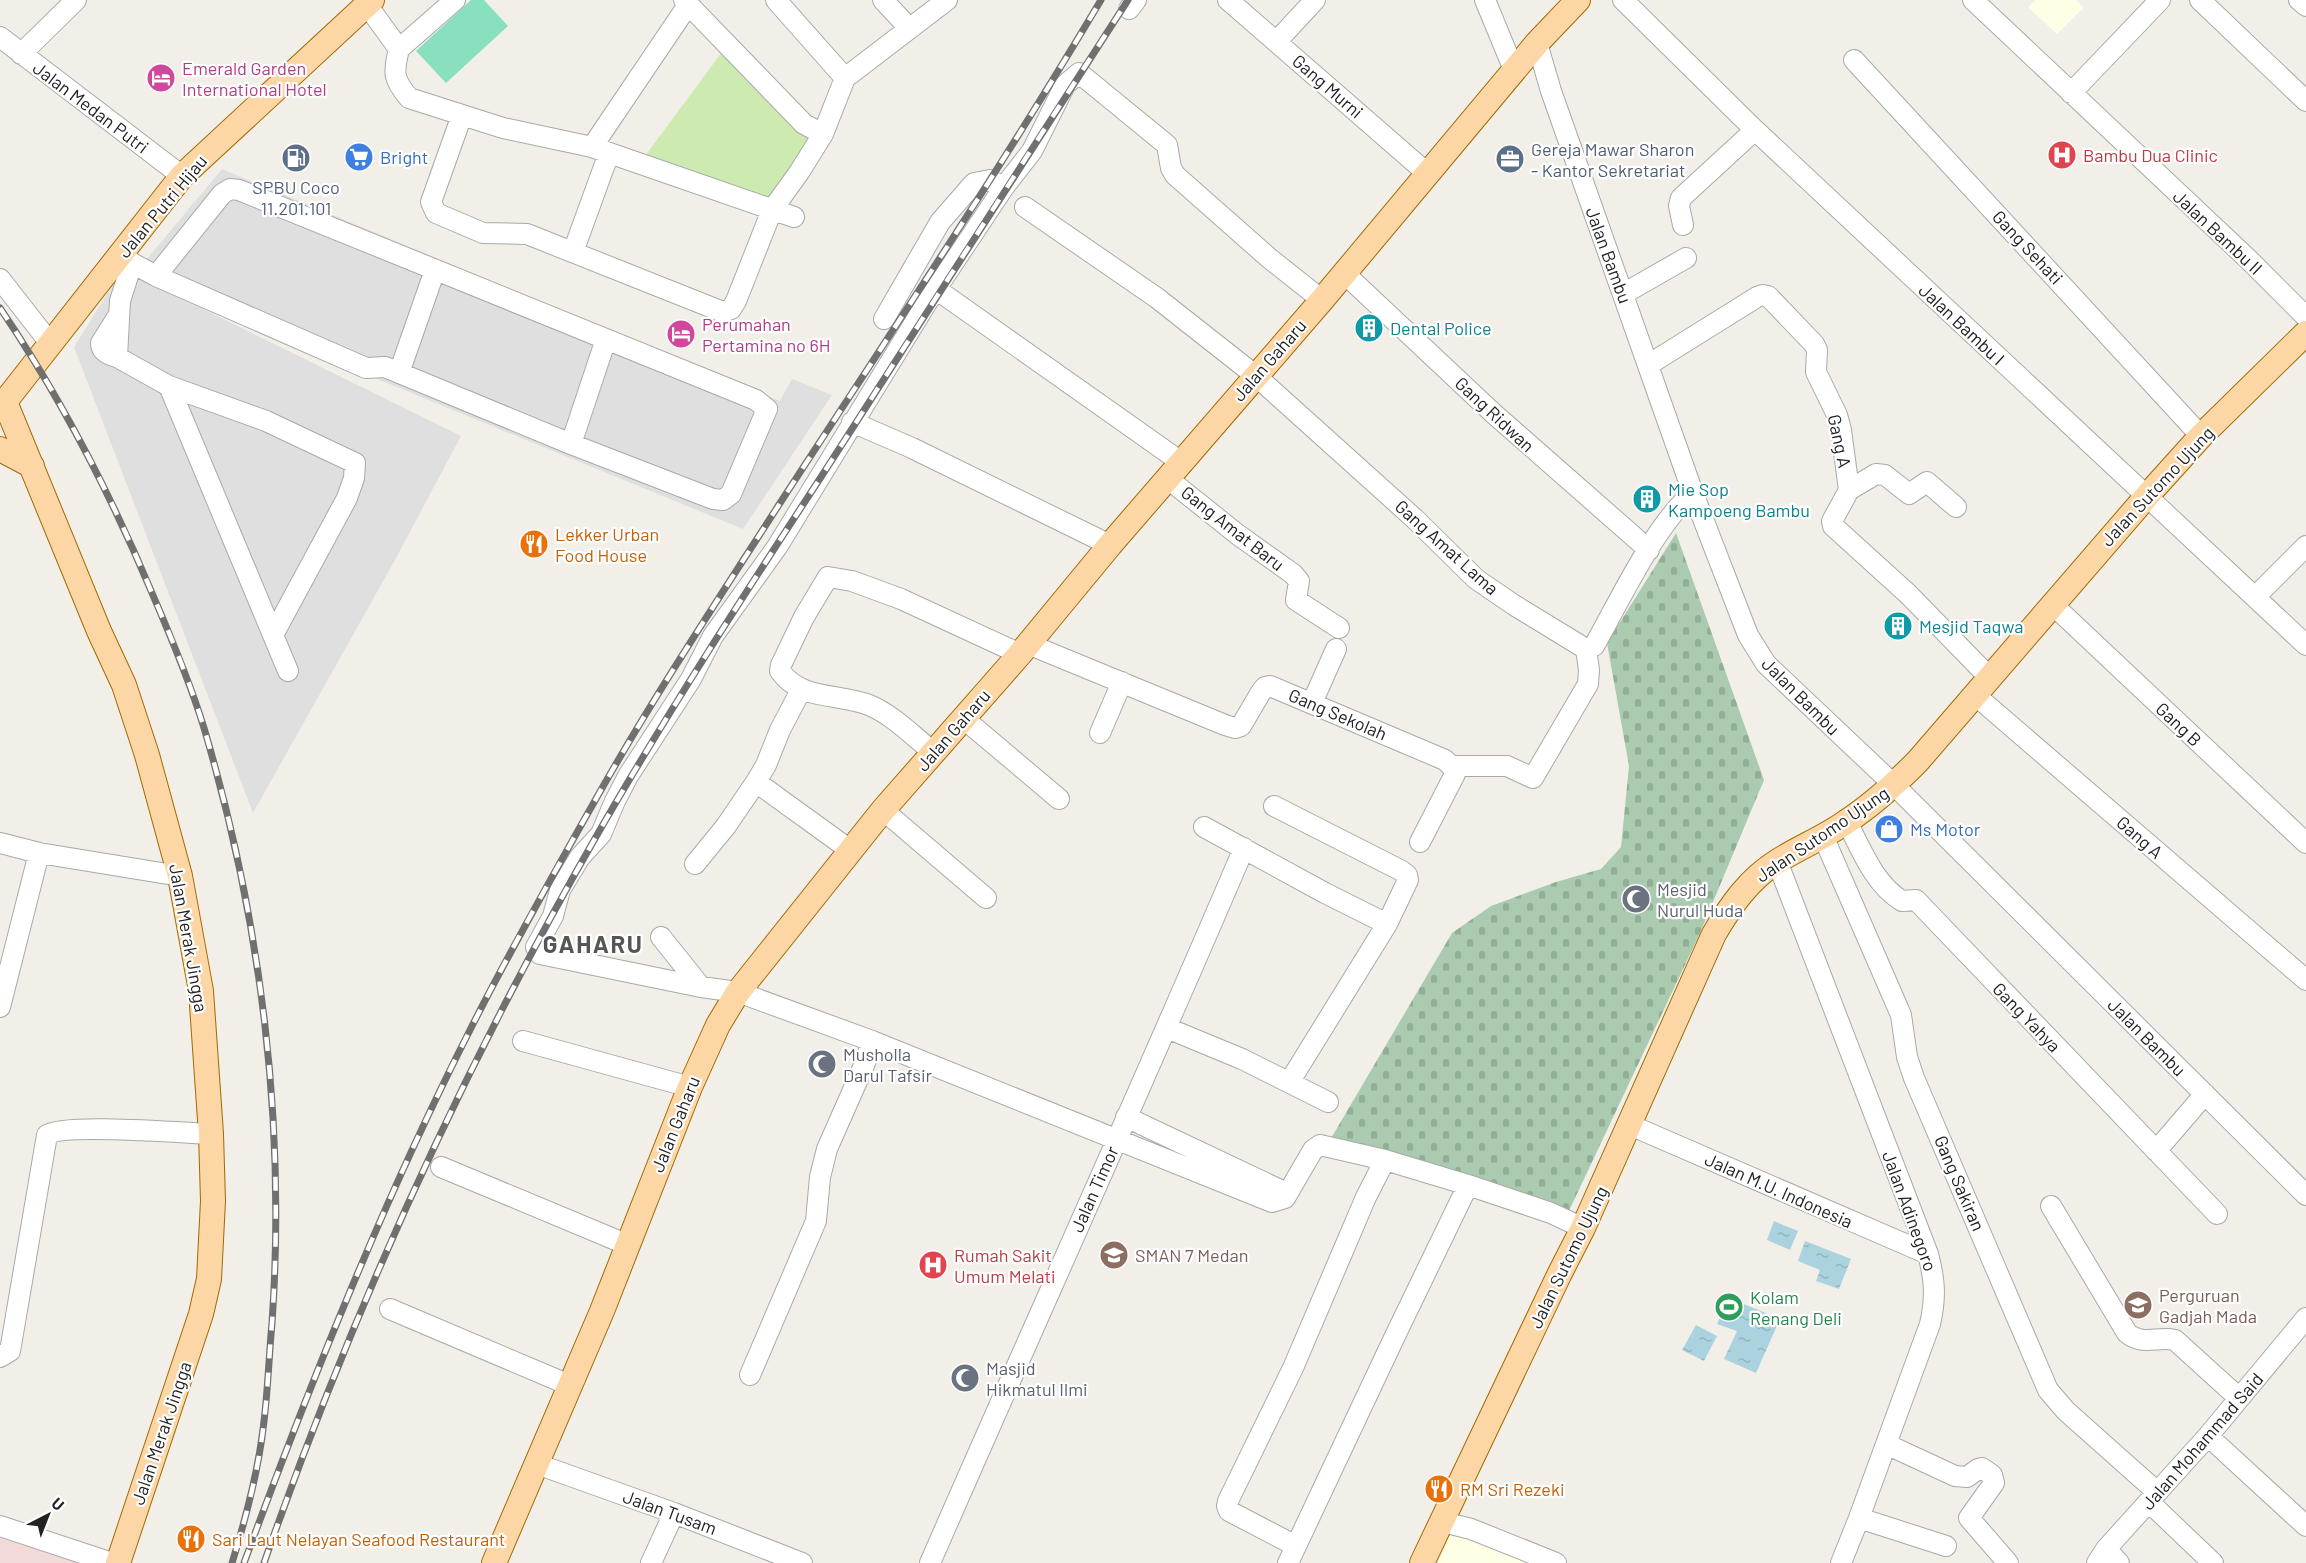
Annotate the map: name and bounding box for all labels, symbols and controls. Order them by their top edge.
street label: Gang Murni [1288,49,1368,123]
street label: Jalan Medan Putri [29,56,153,158]
place label: Emerald Garden International Hotel [182,57,327,100]
hotel icon: Emerald Garden International Hotel [145,62,177,94]
place label: Gereja Mawar Sharon - Kantor Sekretariat [1531,138,1694,181]
hospital icon: Bambu Dua Clinic [2046,139,2078,171]
supermarket icon: Bright [343,141,375,173]
fuel station icon: SPBU Coco 11.201.101 [280,142,312,174]
office icon: Gereja Mawar Sharon - Kantor Sekretariat [1494,143,1526,175]
place label: Bambu Dua Clinic [2083,144,2218,166]
place label: Bright [380,146,428,168]
street label: Jalan Putri Hijau [113,150,211,262]
place label: SPBU Coco 11.201.101 [252,176,340,219]
street label: Jalan Bambu II [2169,185,2267,279]
street label: Jalan Bambu [1581,204,1637,306]
street label: Gang Sehati [1988,205,2068,289]
street label: Jalan Bambu I [1915,279,2009,369]
building icon: Dental Police [1353,312,1385,344]
place label: Perumahan Pertamina no 6H [702,313,830,356]
street label: Jalan Gaharu [1227,315,1311,405]
place label: Dental Police [1390,317,1492,339]
hotel icon: Perumahan Pertamina no 6H [665,318,697,350]
street label: Gang Ridwan [1451,372,1539,456]
street label: Gang A [1824,412,1856,470]
street label: Jalan Sutomo Ujung [2096,422,2218,550]
place label: Mie Sop Kampoeng Bambu [1668,478,1810,521]
street label: Gang Amat Baru [1177,481,1289,575]
building icon: Mie Sop Kampoeng Bambu [1631,483,1663,515]
street label: Gang Amat Lama [1391,495,1503,599]
place label: Lekker Urban Food House [555,523,659,566]
restaurant icon: Lekker Urban Food House [518,528,550,560]
building icon: Mesjid Taqwa [1882,610,1914,642]
place label: Mesjid Taqwa [1919,615,2023,637]
street label: Jalan Bambu [1758,653,1844,739]
street label: Gang Sekolah [1286,683,1390,745]
street label: Jalan Gaharu [911,685,995,775]
street label: Gang B [2152,697,2206,751]
street label: Jalan Sutomo Ujung [1751,781,1893,887]
street label: Gang A [2112,811,2168,863]
shop icon: Ms Motor [1873,813,1905,845]
place label: Ms Motor [1910,818,1981,840]
street label: Jalan Merak Jingga [165,862,213,1014]
place label: Mesjid Nurul Huda [1657,878,1743,921]
mosque icon: Mesjid Nurul Huda [1620,883,1652,915]
district label: GAHARU [543,929,643,958]
street label: Gang Yahya [1988,978,2066,1056]
street label: Jalan Bambu [2104,994,2190,1080]
place label: Musholla Darul Tafsir [843,1043,933,1086]
mosque icon: Musholla Darul Tafsir [806,1048,838,1080]
street label: Jalan Gaharu [646,1073,704,1175]
street label: Gang Sakiran [1930,1132,1990,1234]
street label: Jalan Timor [1065,1142,1123,1235]
street label: Jalan M.U. Indonesia [1702,1148,1856,1232]
street label: Jalan Adinegoro [1878,1148,1942,1274]
street label: Jalan Sutomo Ujung [1524,1182,1612,1332]
school or university icon: SMAN 7 Medan [1098,1239,1130,1271]
place label: Rumah Sakit Umum Melati [954,1244,1056,1287]
place label: SMAN 7 Medan [1135,1244,1248,1266]
hospital icon: Rumah Sakit Umum Melati [917,1249,949,1281]
place label: Perguruan Gadjah Mada [2159,1284,2257,1327]
place label: Kolam Renang Deli [1750,1286,1842,1329]
school or university icon: Perguruan Gadjah Mada [2122,1289,2154,1321]
sports icon: Kolam Renang Deli [1713,1291,1745,1323]
place label: Masjid Hikmatul Ilmi [986,1357,1088,1400]
street label: Jalan Merak Jingga [126,1358,196,1508]
mosque icon: Masjid Hikmatul Ilmi [949,1362,981,1394]
street label: Jalan Mohammad Said [2137,1368,2267,1514]
restaurant icon: RM Sri Rezeki [1423,1473,1455,1505]
place label: RM Sri Rezeki [1460,1478,1565,1500]
north arrow [18,1485,78,1545]
street label: Jalan Tusam [620,1485,720,1539]
text: U [48,1493,68,1514]
restaurant icon: Sari Laut Nelayan Seafood Restaurant [175,1523,207,1555]
place label: Sari Laut Nelayan Seafood Restaurant [212,1528,505,1550]

